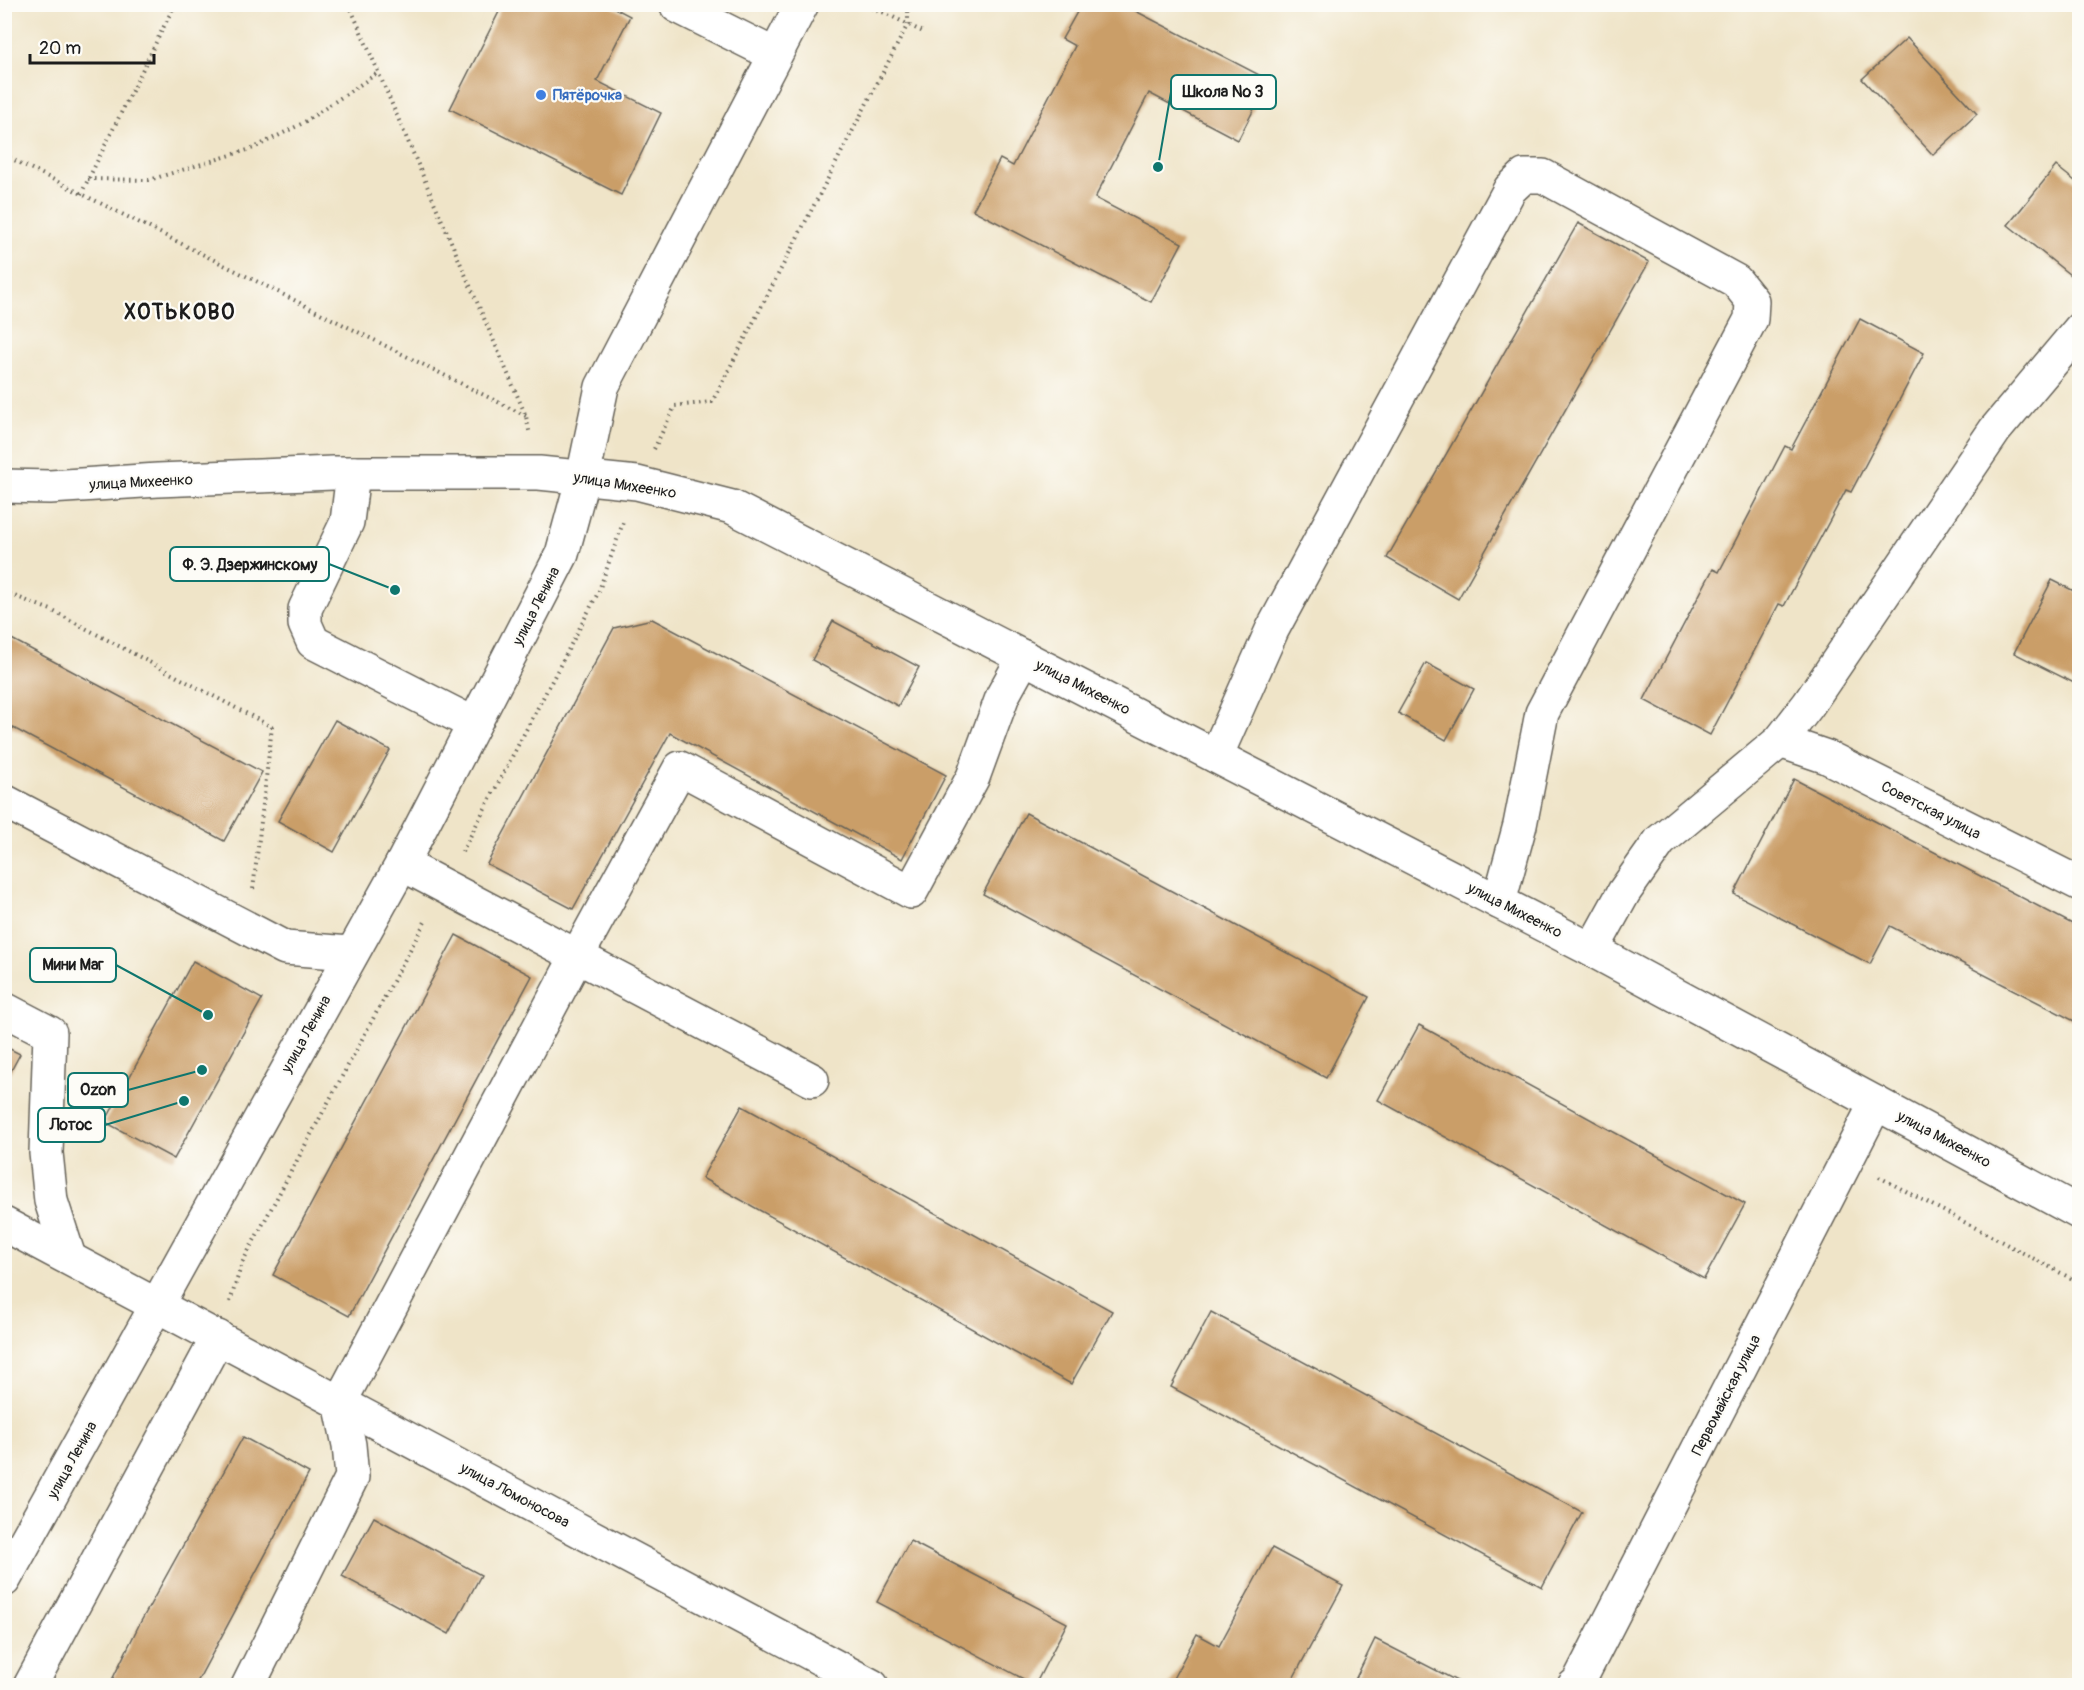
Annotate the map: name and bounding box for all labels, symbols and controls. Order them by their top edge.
scale bar [30,27,154,65]
text: 20 m [39,37,81,60]
callout: Школа № 3 [1171,75,1276,109]
text: Школа № 3 [1181,82,1264,102]
place label: Пятёрочка [553,86,622,105]
marker: Пятёрочка [534,88,548,102]
district label: ХОТЬКОВО [124,299,236,326]
street label: улица Михеенко [571,468,678,503]
street label: улица Михеенко [88,470,193,495]
callout: Ф. Э. Дзержинскому [170,547,329,581]
text: Ф. Э. Дзержинскому [182,555,318,575]
street label: улица Ленина [508,564,564,650]
street label: улица Михеенко [1031,655,1133,719]
street label: Советская улица [1878,777,1984,844]
street label: улица Михеенко [1463,878,1565,942]
callout: Мини Маг [30,948,116,982]
text: Мини Маг [42,955,104,975]
street label: улица Ленина [277,992,336,1077]
callout: Ozon [68,1073,128,1107]
text: Ozon [80,1080,116,1100]
street label: улица Михеенко [1893,1106,1994,1172]
callout: Лотос [38,1108,105,1142]
text: Лотос [49,1115,92,1135]
street label: Первомайская улица [1688,1332,1765,1459]
street label: улица Ленина [43,1418,102,1503]
street label: улица Ломоносова [456,1458,573,1532]

